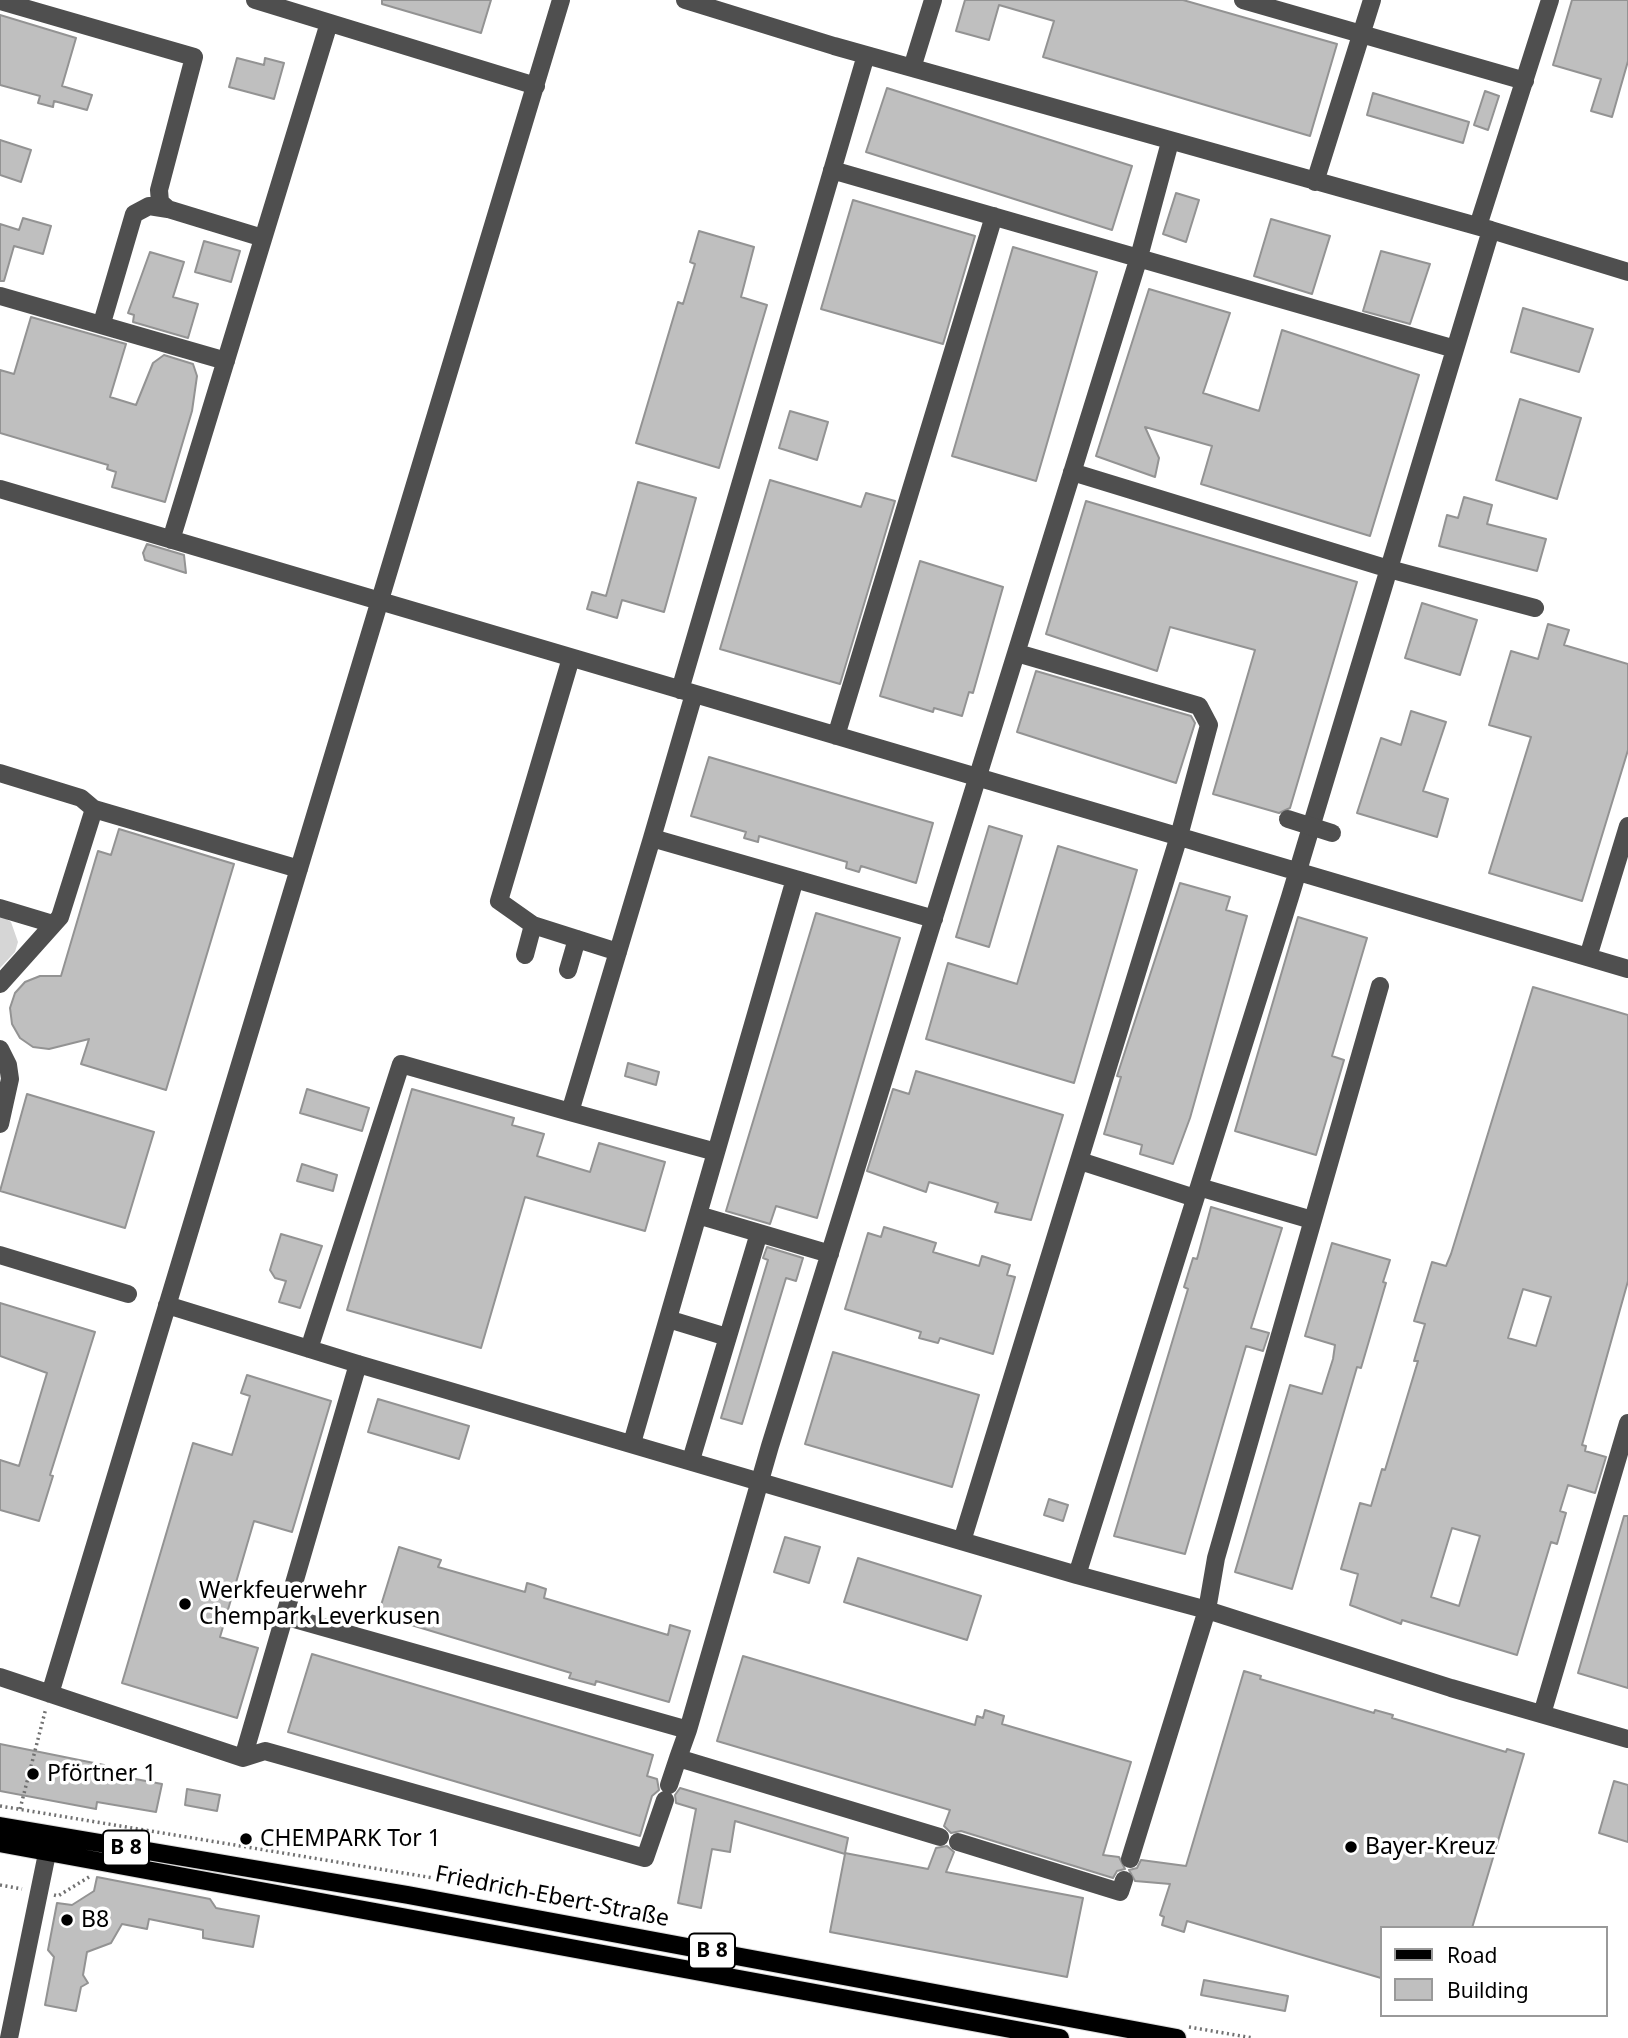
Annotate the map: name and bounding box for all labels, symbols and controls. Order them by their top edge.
place label: Werkfeuerwehr Chempark Leverkusen [199,1577,440,1631]
marker: Werkfeuerwehr Chempark Leverkusen [177,1596,193,1612]
place label: Pförtner 1 [47,1760,156,1788]
marker: Pförtner 1 [25,1766,41,1782]
place label: CHEMPARK Tor 1 [260,1825,441,1853]
road number: B 8 [103,1830,149,1866]
marker: CHEMPARK Tor 1 [238,1831,254,1847]
place label: Bayer-Kreuz [1365,1833,1496,1861]
marker: Bayer-Kreuz [1343,1839,1359,1855]
street label: Friedrich-Ebert-Straße [433,1861,671,1933]
place label: B8 [81,1906,109,1934]
marker: B8 [59,1912,75,1928]
legend [1380,1926,1607,2017]
road number: B 8 [689,1934,735,1968]
text: Road [1447,1941,1497,1969]
text: Building [1447,1976,1529,2004]

